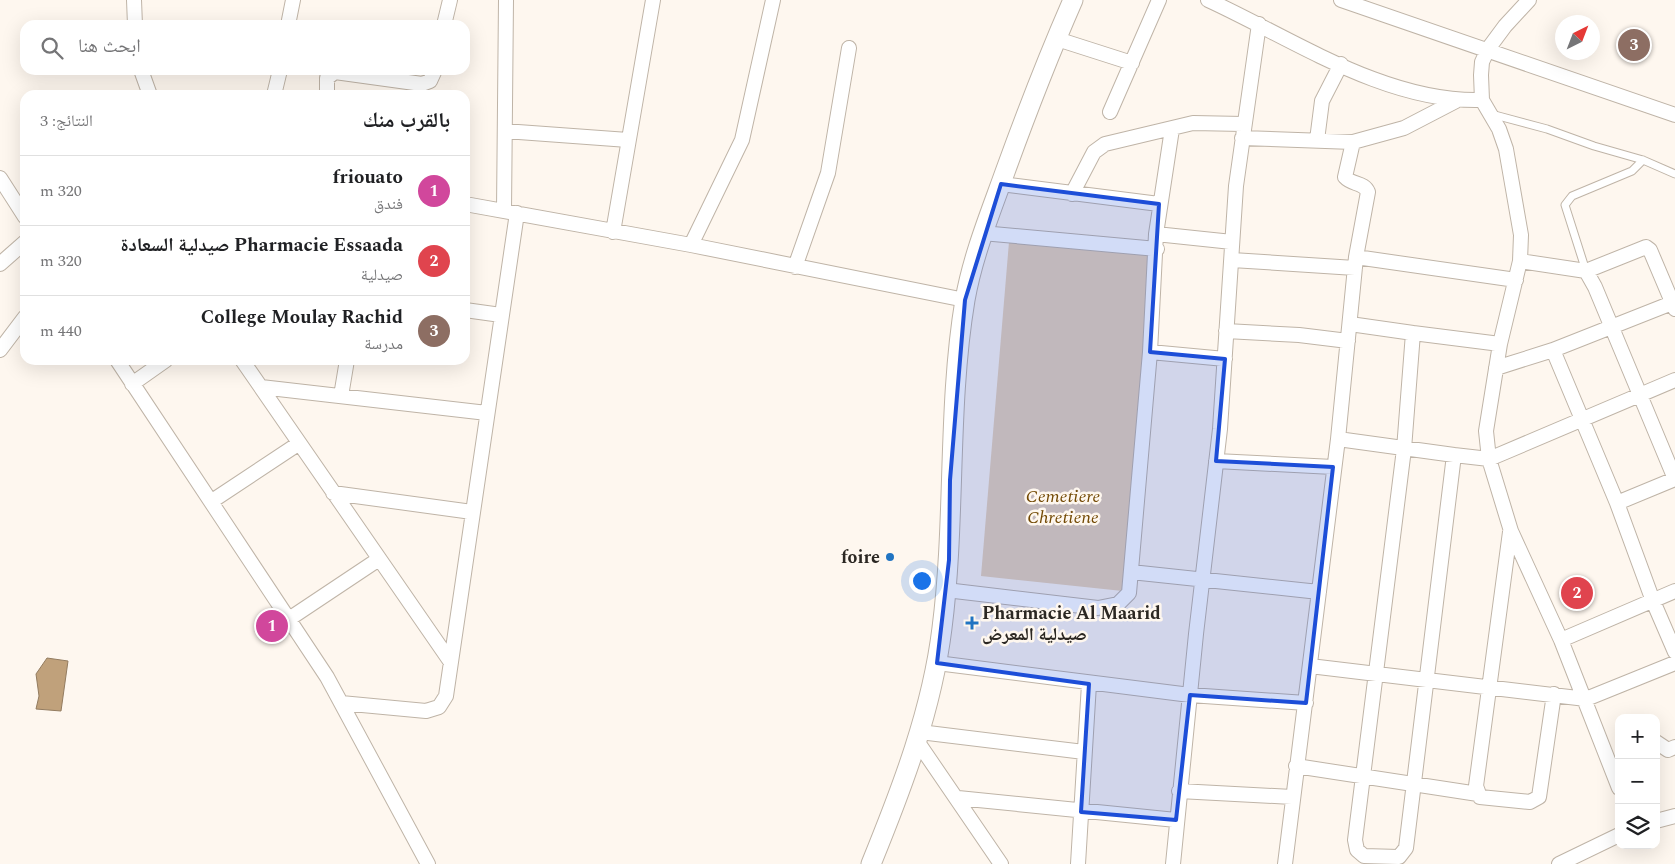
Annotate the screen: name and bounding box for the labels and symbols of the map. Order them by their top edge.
north arrow [1555,15,1600,60]
pin: 3 [1618,26,1650,64]
park label: Cemetiere Chretiene [1026,483,1100,531]
place label: foire [841,544,880,571]
marker: foire [884,551,896,563]
your location [909,568,935,594]
pin: 2 [1561,574,1593,612]
place label: Pharmacie Al Maarid صيدلية المعرض [982,600,1161,648]
pin: 1 [256,607,288,645]
marker: Pharmacie Al Maarid صيدلية المعرض [966,617,978,629]

